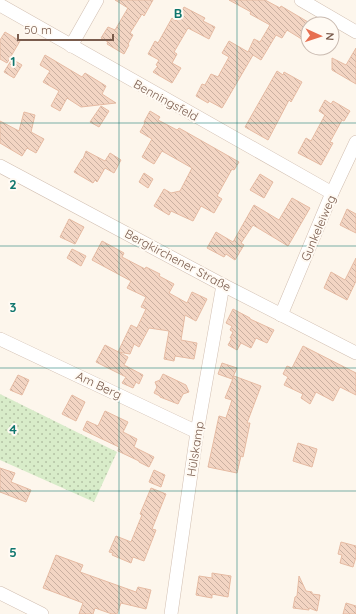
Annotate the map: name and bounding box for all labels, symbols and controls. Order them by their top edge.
text: B [174,5,182,21]
scale bar [18,16,113,42]
north arrow [300,16,340,56]
text: 50 m [24,22,52,37]
text: N [323,32,337,41]
text: 1 [10,53,16,69]
street label: Benningsfeld [131,76,201,124]
text: 2 [9,176,17,192]
street label: Gunkeleiweg [297,193,339,263]
street label: Bergkirchener Straße [122,226,234,294]
text: 3 [10,299,17,315]
street label: Am Berg [74,368,124,402]
street label: Hülskamp [183,420,207,478]
text: 4 [9,421,17,437]
text: 5 [9,544,17,560]

